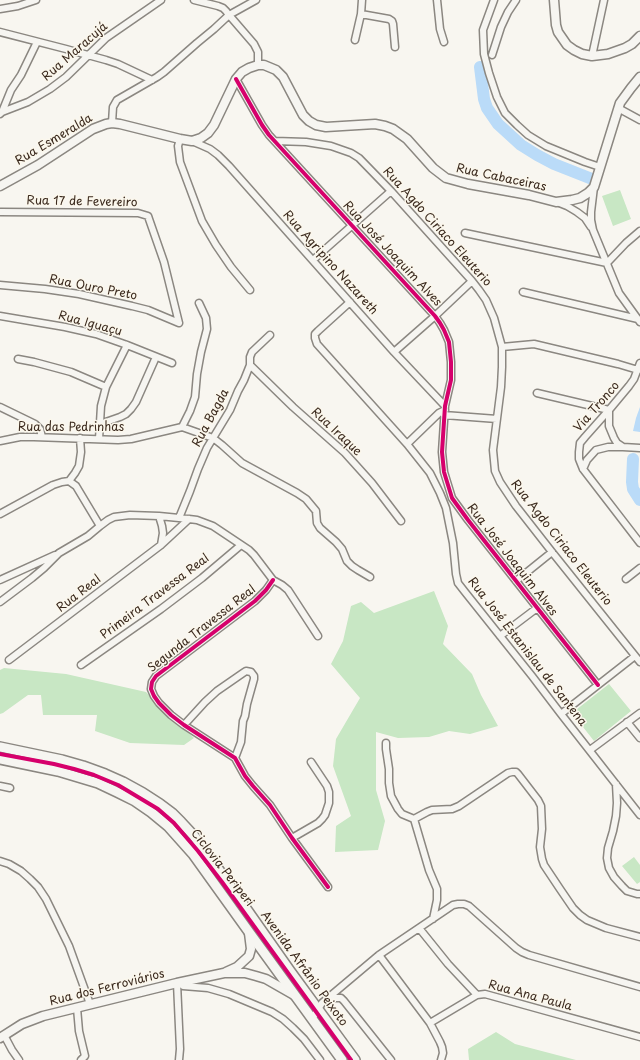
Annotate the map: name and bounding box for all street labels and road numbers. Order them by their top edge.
street label: Rua Maracujá [39,20,111,84]
street label: Rua Esmeralda [13,111,95,169]
street label: Rua Cabaceiras [455,161,547,195]
street label: Rua Agdo Ciriaco Eleuterio [380,164,494,290]
street label: Rua 17 de Fevereiro [26,194,138,210]
street label: Rua José Joaquim Alves [340,198,444,310]
street label: Rua Agripino Nazareth [280,208,380,318]
street label: Rua Ouro Preto [48,272,138,304]
street label: Rua Iguaçu [57,309,123,339]
street label: Via Tronco [571,379,623,435]
street label: Rua Bagda [190,387,232,449]
street label: Rua Iraque [308,405,364,459]
street label: Rua das Pedrinhas [18,421,124,435]
street label: Rua Agdo Ciriaco Eleuterio [507,477,615,609]
street label: Rua José Joaquim Alves [464,501,560,619]
street label: Primeira Travessa Real [98,551,212,643]
street label: Rua Real [54,572,104,616]
street label: Rua José Estanislau de Santena [464,575,590,729]
street label: Segunda Travessa Real [145,582,259,676]
street label: Ciclovia Periperi [187,827,257,909]
street label: Avenida Afrânio Peixoto [257,909,351,1029]
street label: Rua dos Ferroviários [48,967,166,1009]
street label: Rua Ana Paula [486,978,574,1014]

